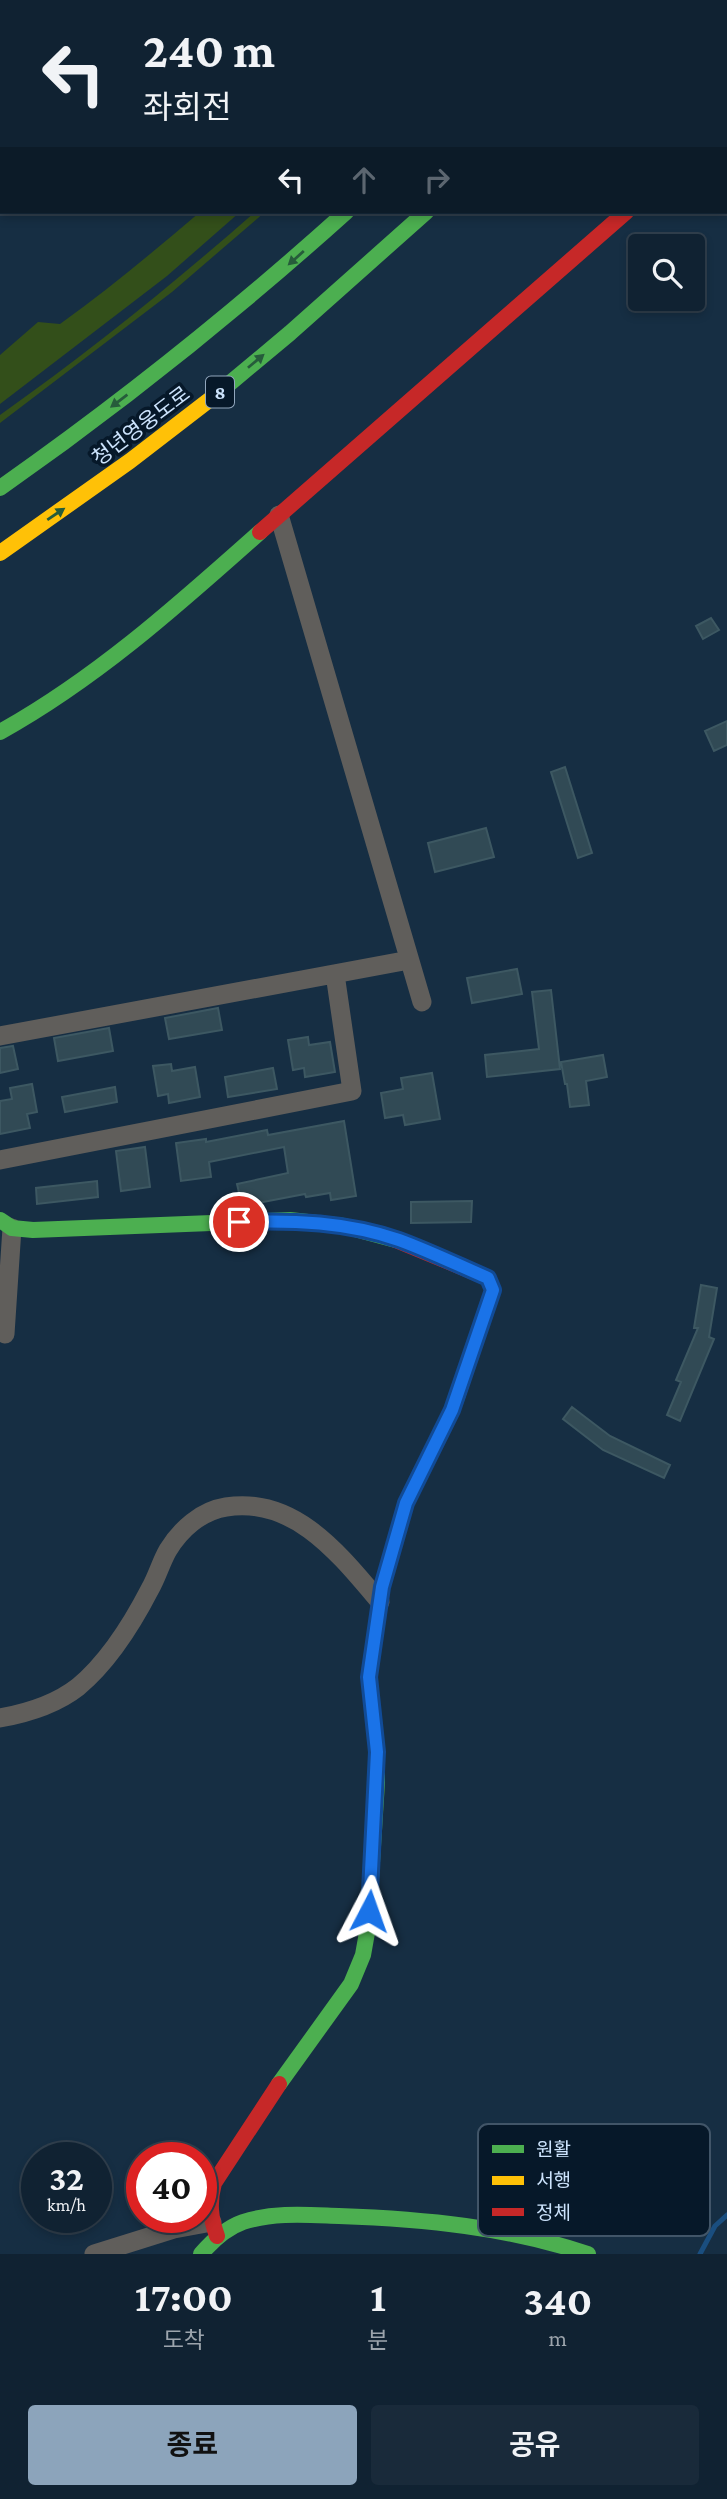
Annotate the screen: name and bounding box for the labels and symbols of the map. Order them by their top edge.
one-way arrow [287,250,305,266]
one-way arrow [248,354,265,369]
road number: 8 [206,376,234,408]
street label: 청년영웅도로 [87,382,195,470]
one-way arrow [110,394,128,408]
one-way arrow [47,507,65,521]
pin [209,1192,269,1252]
position arrow [332,1874,406,1948]
legend [478,2124,710,2236]
text: 원활 [536,2139,571,2160]
speed limit sign: 40 [126,2142,217,2233]
text: 서행 [536,2170,571,2191]
text: 정체 [536,2202,571,2223]

